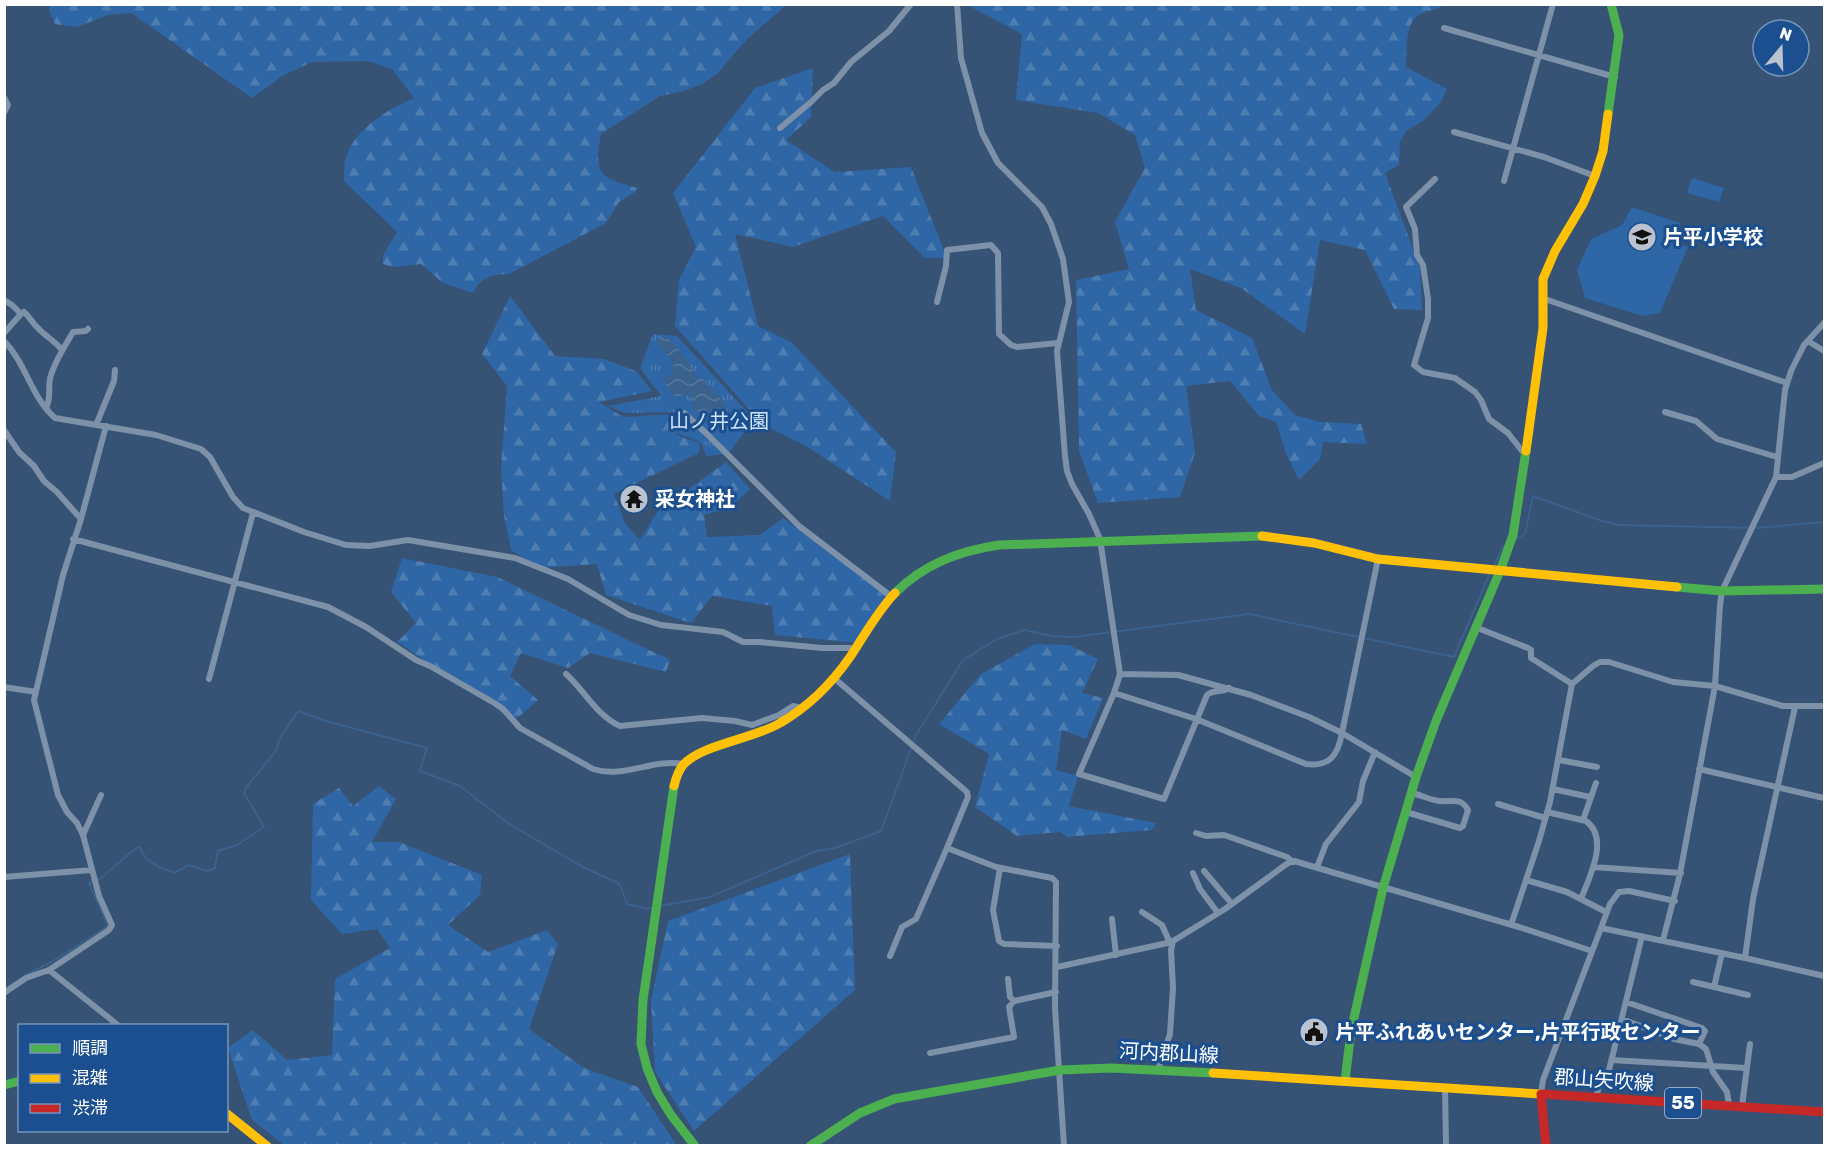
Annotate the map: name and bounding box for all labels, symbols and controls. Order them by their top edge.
north arrow [1751,18,1811,78]
text: N [1777,23,1794,45]
school or university icon: 片平小学校 [1626,221,1658,253]
place label: 片平小学校 [1663,225,1763,249]
park label: 山ノ井公園 [669,409,769,433]
temple icon: 采女神社 [618,483,650,515]
place label: 采女神社 [655,487,735,511]
public building icon: 片平ふれあいセンター,片平行政センター [1298,1016,1330,1048]
place label: 片平ふれあいセンター,片平行政センター [1335,1020,1701,1044]
legend [18,1024,228,1132]
text: 順調 [72,1037,108,1059]
street label: 河内郡山線 [1118,1038,1220,1068]
street label: 郡山矢吹線 [1553,1065,1655,1095]
text: 混雑 [72,1067,108,1089]
road number: 55 [1665,1088,1701,1118]
text: 渋滞 [72,1097,108,1119]

